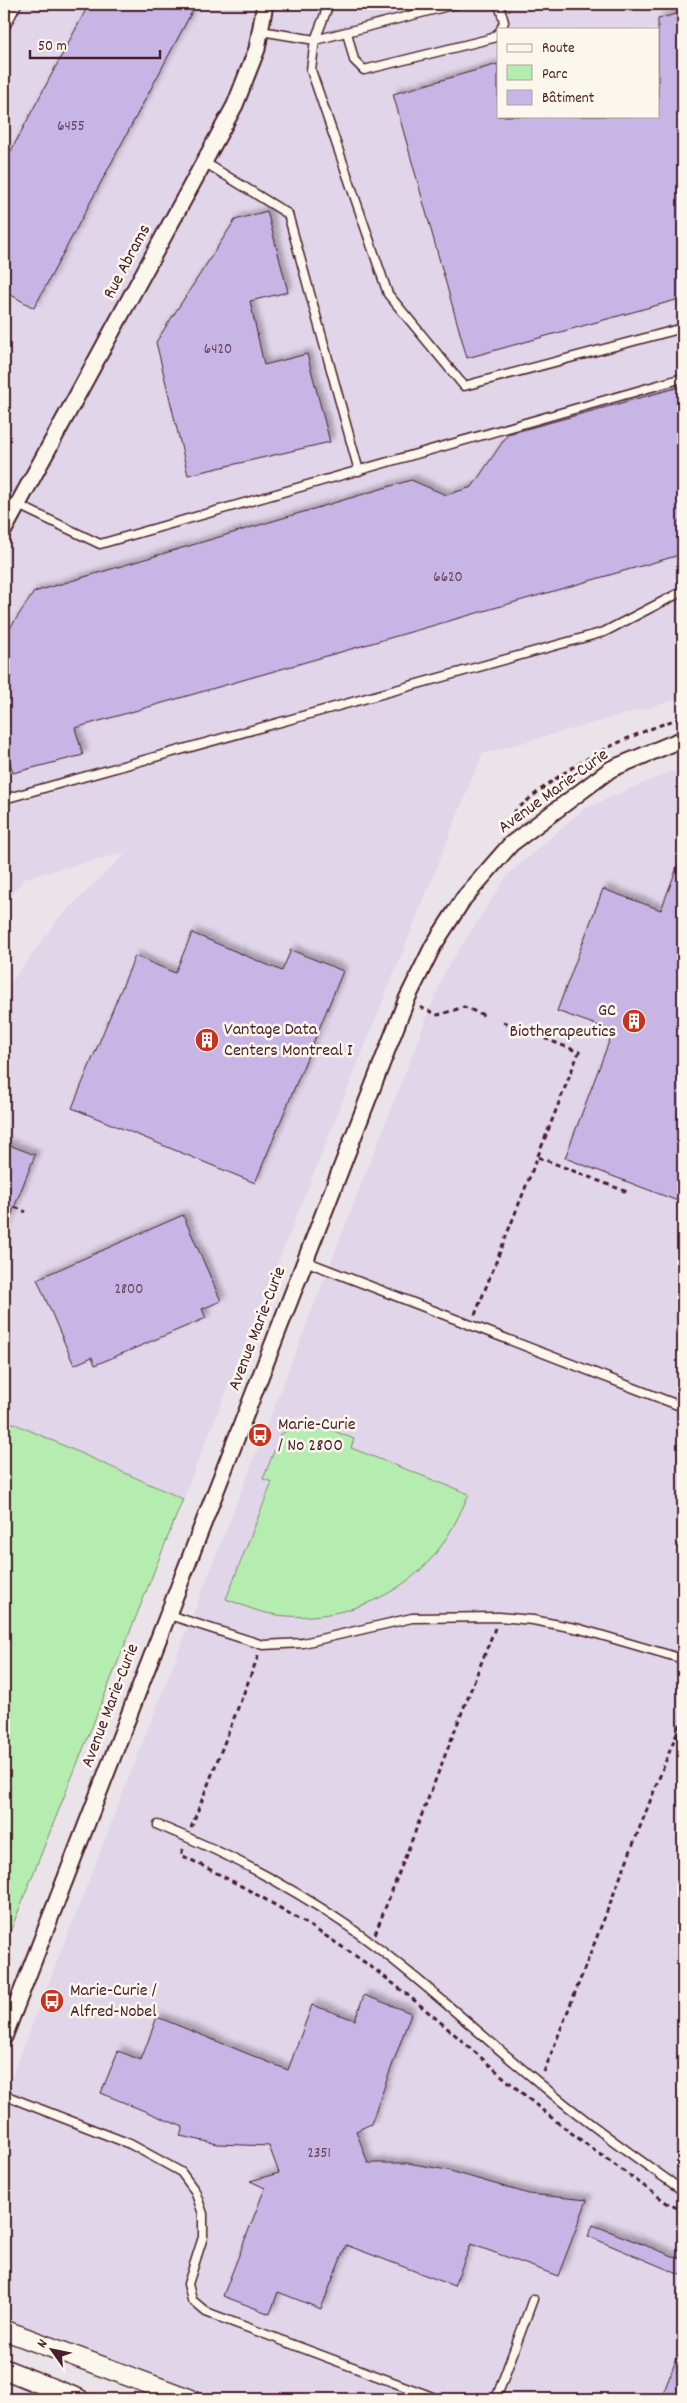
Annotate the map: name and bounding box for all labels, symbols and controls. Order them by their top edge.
scale bar [30,28,160,60]
legend [497,28,660,118]
text: 50 m [38,36,67,58]
text: Route [542,38,575,60]
text: Parc [542,64,567,86]
text: Bâtiment [542,88,595,110]
house number: 6455 [57,116,85,138]
street label: Rue Abrams [98,220,158,304]
house number: 6420 [204,339,232,361]
house number: 6620 [433,567,463,589]
street label: Avenue Marie-Curie [494,743,614,841]
place label: GC Biotherapeutics [510,999,616,1045]
building icon: GC Biotherapeutics [621,1008,647,1034]
place label: Vantage Data Centers Montreal I [224,1018,353,1064]
building icon: Vantage Data Centers Montreal I [194,1027,220,1053]
street label: Avenue Marie-Curie [223,1263,293,1395]
house number: 2800 [115,1279,143,1301]
place label: Marie-Curie / No 2800 [278,1413,356,1459]
bus stop icon: Marie-Curie / No 2800 [247,1422,273,1448]
street label: Avenue Marie-Curie [76,1640,146,1772]
place label: Marie-Curie / Alfred-Nobel [70,1979,157,2025]
bus stop icon: Marie-Curie / Alfred-Nobel [39,1988,65,2014]
house number: 2351 [307,2143,331,2165]
north arrow [28,2326,78,2376]
text: N [33,2336,53,2352]

